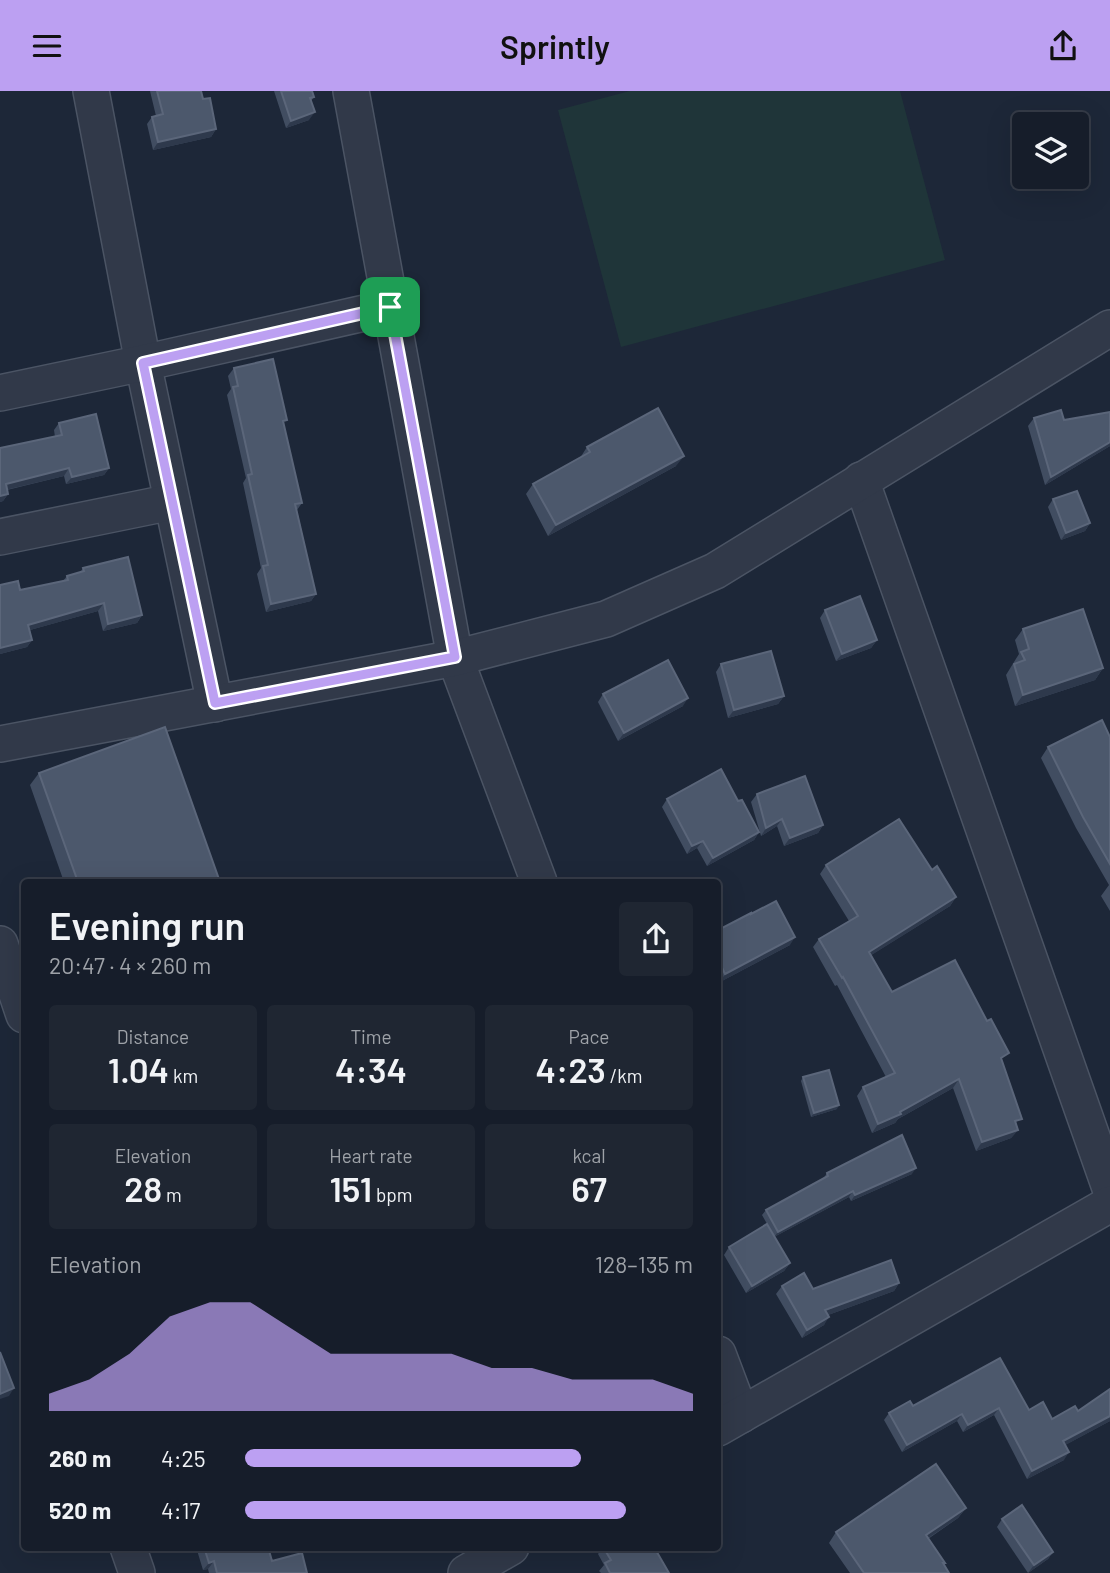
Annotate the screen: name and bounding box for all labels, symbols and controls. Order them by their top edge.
icon: menu [28,27,66,65]
text: Sprintly [500,27,610,65]
icon: share [1044,27,1082,65]
map controls [1012,112,1089,189]
button: layers [1012,112,1089,189]
pin [360,277,420,337]
icon: arrive [371,288,409,326]
text: Evening run [49,902,245,948]
button: share [619,902,693,976]
text: 20:47 · 4 × 260 m [49,951,211,979]
text: Distance [117,1025,189,1048]
text: Time [350,1025,392,1048]
text: Pace [569,1025,609,1048]
text: 1.04 [108,1048,169,1090]
text: 4:34 [335,1048,407,1090]
text: 4:23 [535,1048,606,1090]
text: km [169,1064,198,1087]
text: /km [606,1064,643,1087]
text: Elevation [115,1144,191,1167]
text: Heart rate [329,1144,413,1167]
text: kcal [572,1144,606,1167]
text: 28 [124,1167,162,1209]
text: 151 [329,1167,372,1209]
text: 67 [571,1167,607,1209]
text: m [162,1183,182,1206]
text: bpm [372,1183,413,1206]
text: Elevation [49,1250,142,1278]
text: 128–135 m [595,1250,693,1278]
text: 260 m [49,1444,111,1472]
text: 4:25 [161,1444,206,1472]
text: 520 m [49,1496,111,1524]
text: 4:17 [161,1496,200,1524]

